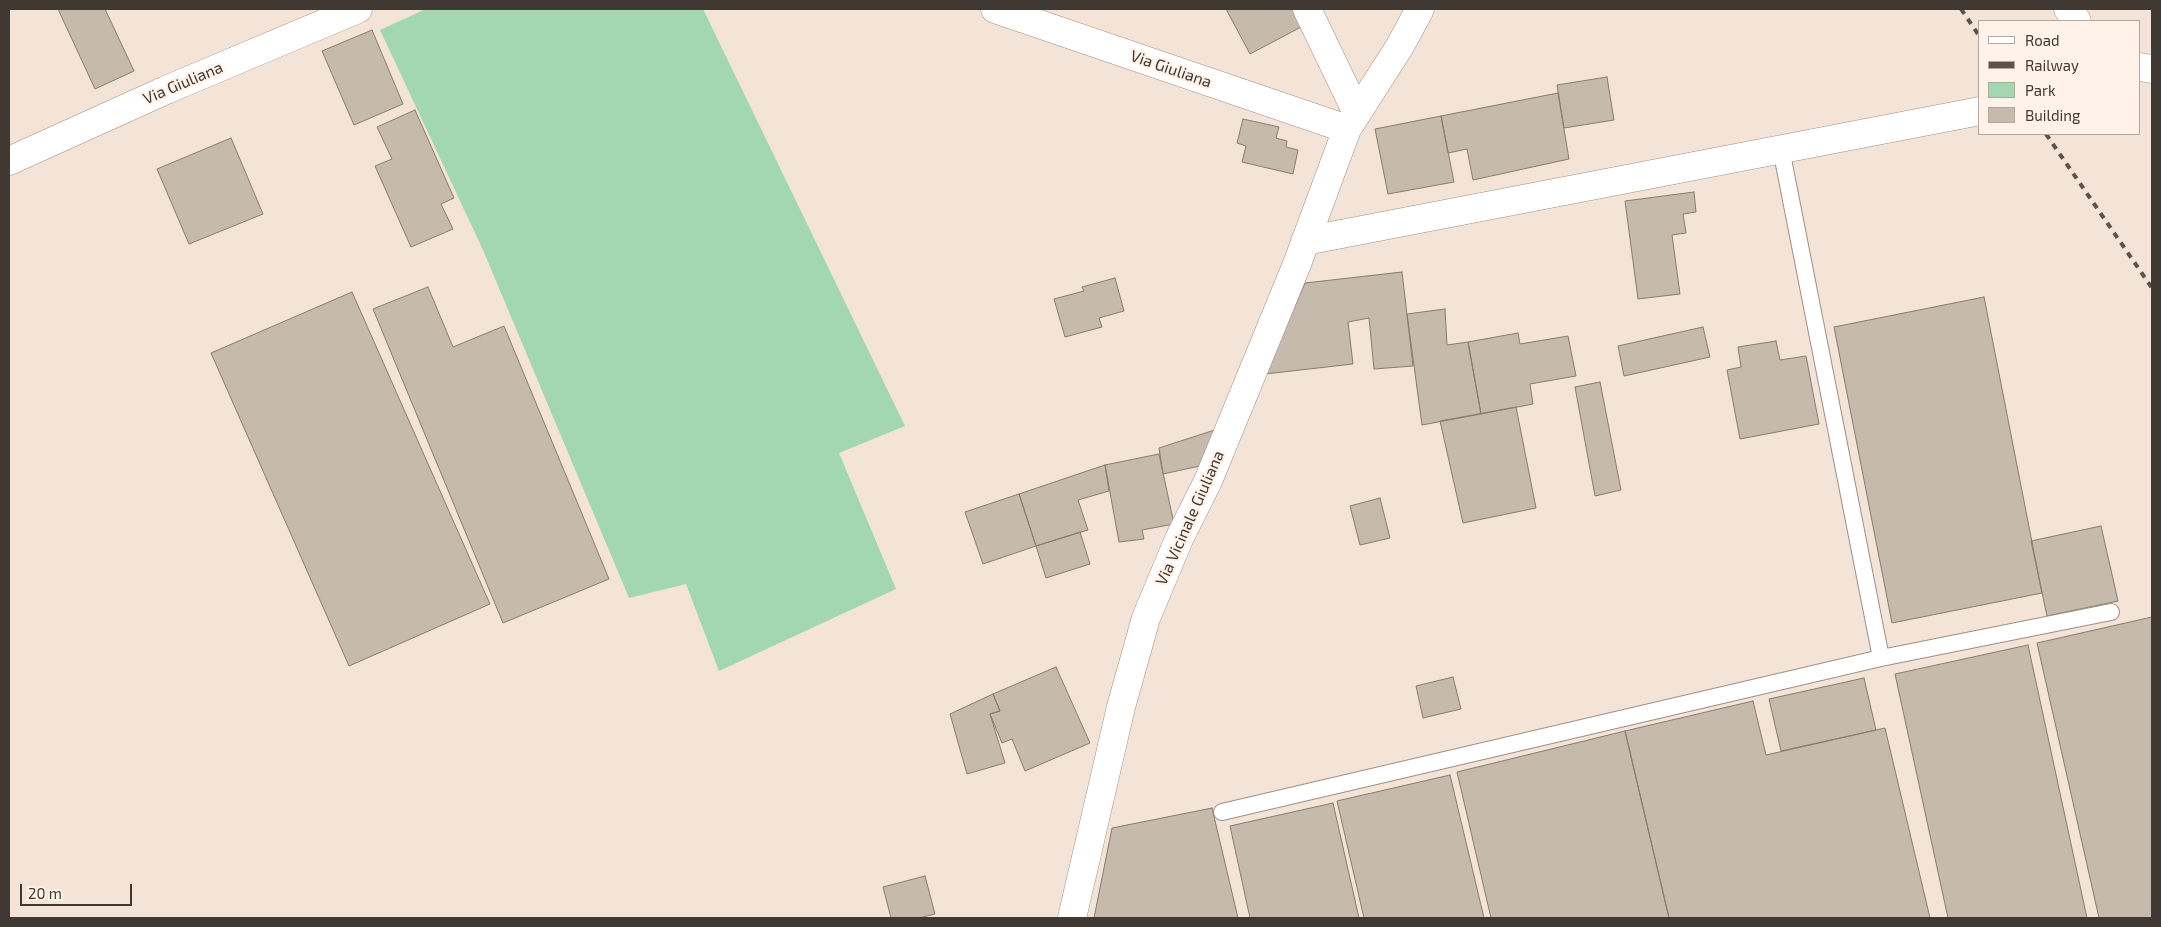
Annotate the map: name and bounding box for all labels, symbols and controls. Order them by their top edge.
legend [1978,20,2141,135]
text: Road [2025,31,2060,49]
street label: Via Giuliana [1128,46,1214,92]
text: Railway [2025,56,2079,74]
street label: Via Giuliana [140,58,226,108]
text: Park [2025,81,2056,99]
text: Building [2025,106,2080,124]
street label: Via Vicinale Giuliana [1152,448,1228,588]
scale bar [22,874,135,906]
text: 20 m [28,884,62,902]

